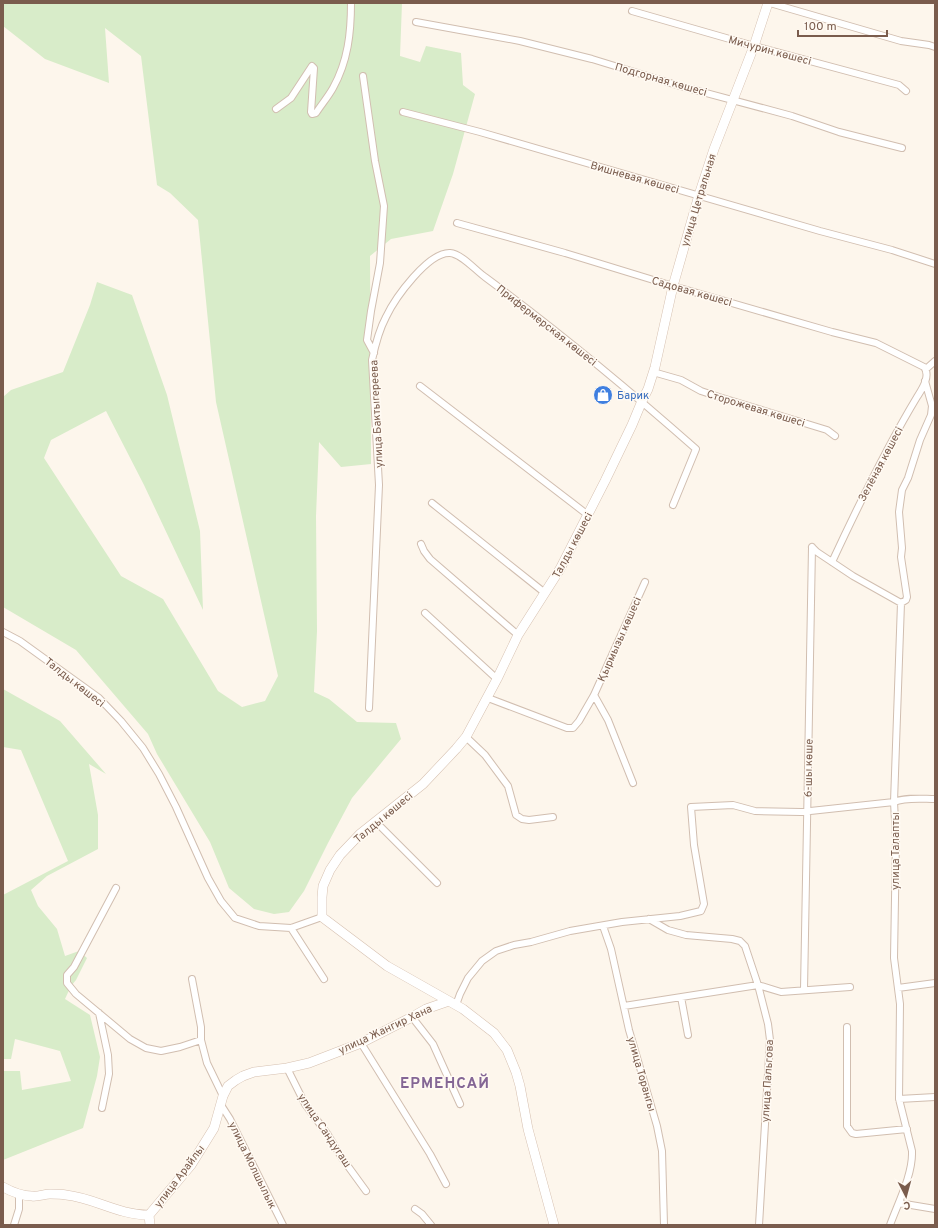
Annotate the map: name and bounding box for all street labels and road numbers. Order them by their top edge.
street label: Мичурин көшесі [727,33,813,69]
street label: Подгорная көшесі [613,60,708,100]
street label: улица Цетральная [678,152,720,249]
street label: Вишневая көшесі [589,159,681,197]
street label: Садовая көшесі [650,274,734,310]
street label: Прифермерская көшесі [493,282,599,369]
street label: улица Бактыгереева [367,359,387,468]
street label: Сторожевая көшесі [705,387,807,431]
street label: Зелёная көшесі [855,425,906,504]
street label: Талды көшесі [550,510,596,581]
street label: Қырмызы көшесі [595,595,645,684]
street label: Талды көшесі [41,655,107,711]
street label: 6-шы көше [801,739,817,797]
street label: Талды көшесі [351,789,416,846]
street label: улица Талапты [889,812,903,890]
street label: улица Жангир Хана [336,1002,435,1058]
street label: улица Торангы [624,1035,658,1113]
street label: улица Пальгова [759,1039,777,1123]
street label: улица Сандугаш [294,1091,354,1170]
street label: улица Молшылык [225,1119,279,1211]
street label: улица Арайлы [152,1142,208,1211]

